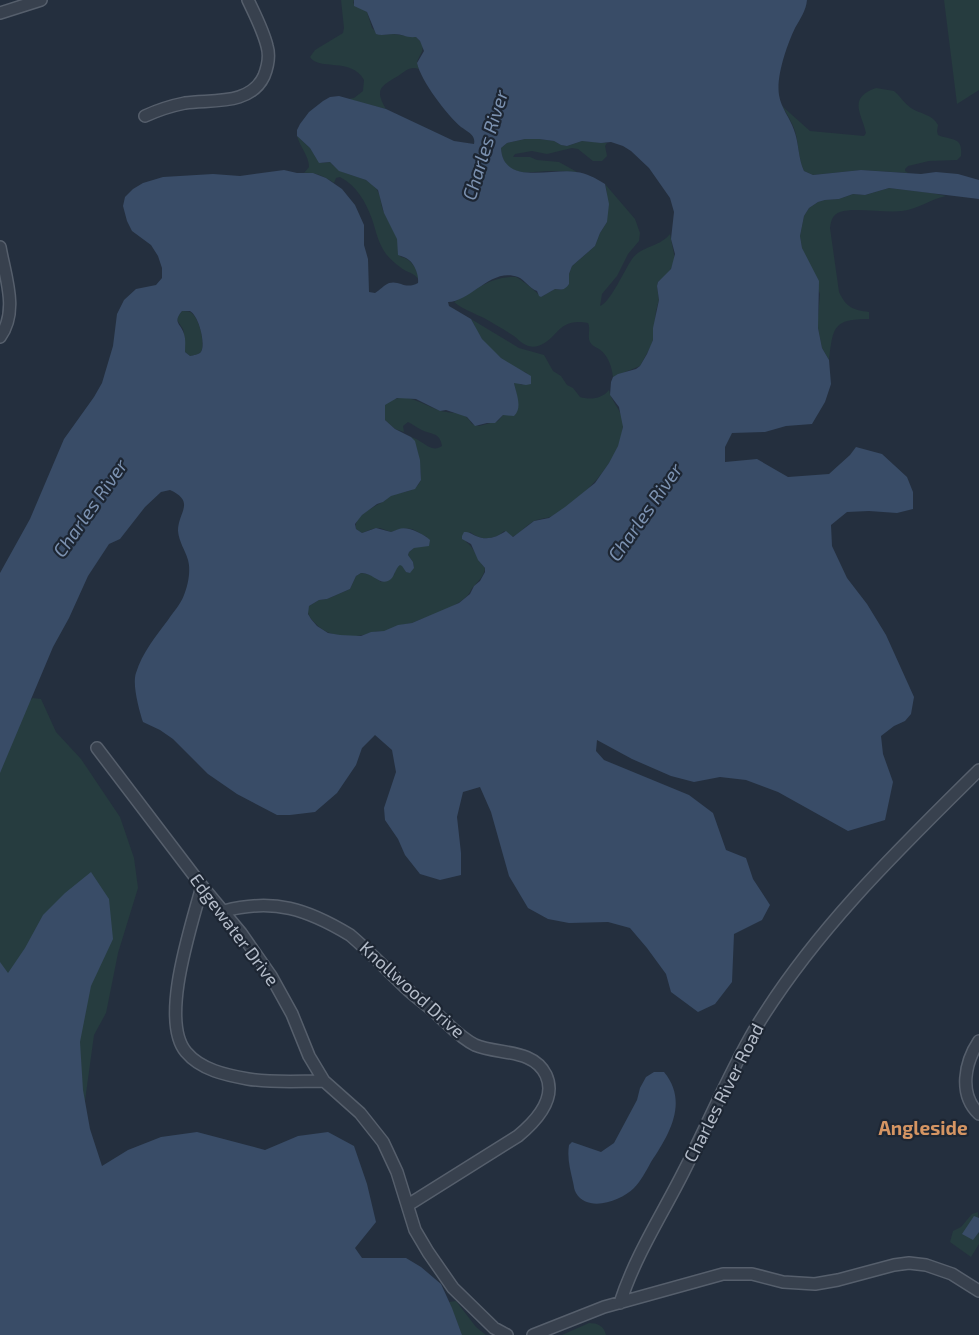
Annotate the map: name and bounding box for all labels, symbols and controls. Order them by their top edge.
water label: Charles River [457,87,512,203]
water label: Charles River [47,454,132,561]
water label: Charles River [602,458,687,565]
street label: Edgewater Drive [185,869,284,990]
street label: Knollwood Drive [356,936,470,1042]
street label: Charles River Road [679,1019,768,1166]
district label: Angleside [878,1116,968,1139]

